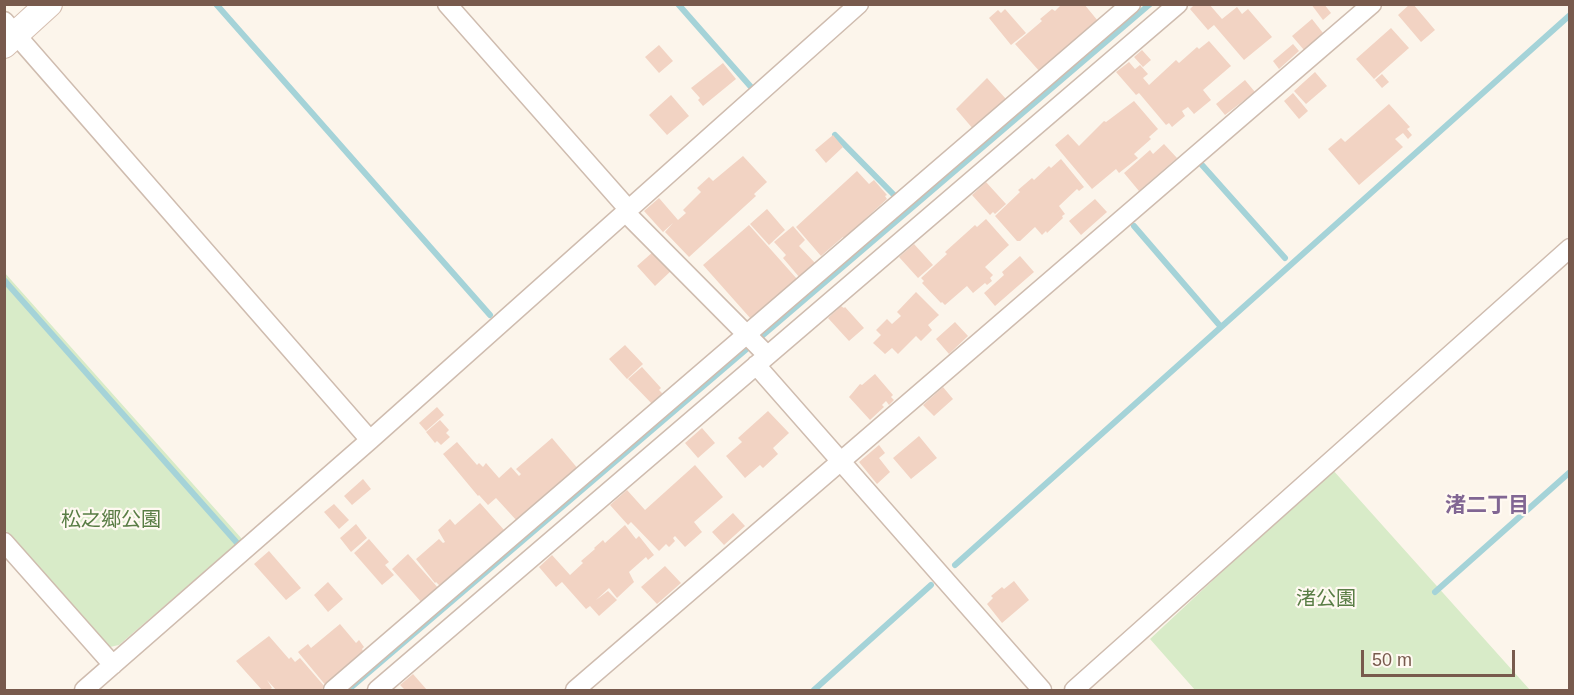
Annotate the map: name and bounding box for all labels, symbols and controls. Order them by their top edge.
district label: 渚二丁目 [1445,493,1529,519]
park label: 松之郷公園 [61,508,161,532]
park label: 渚公園 [1296,587,1356,611]
scale bar [1364,638,1518,676]
text: 50 m [1372,650,1412,670]

